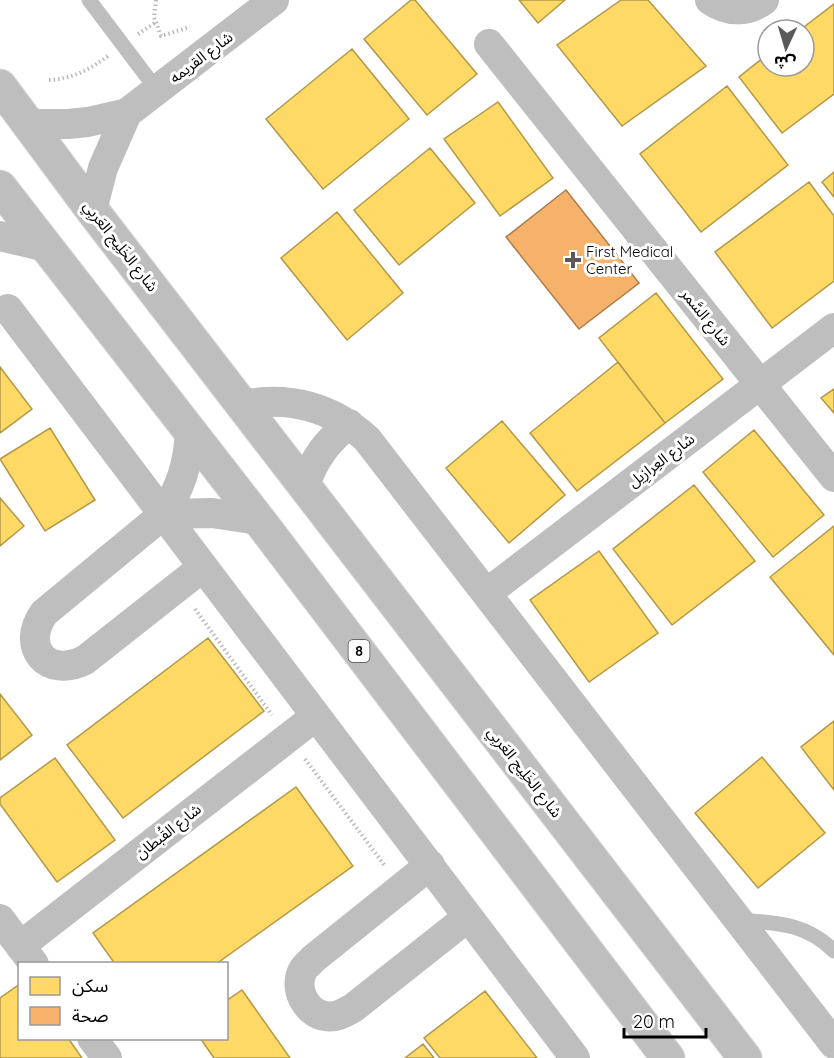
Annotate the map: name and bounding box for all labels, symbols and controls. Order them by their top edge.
north arrow [756,18,816,78]
street label: شارع القريمه [166,27,238,89]
text: ش [773,52,797,74]
street label: شارع الخَلِيج العَربِي [77,197,163,297]
place label: First Medical Center [586,242,673,278]
marker: First Medical Center [564,251,582,269]
street label: شارع السَّمر [674,284,735,352]
street label: شارع العِرازِيل [624,429,700,494]
road number: 8 [348,640,370,662]
street label: شارع الخَلِيج العَربِي [481,723,567,823]
street label: شارع القُبطان [131,799,207,865]
legend [18,962,228,1040]
text: سكن [72,974,108,997]
scale bar [624,1001,706,1039]
text: صحة [72,1004,108,1027]
text: 20 m [633,1010,675,1033]

